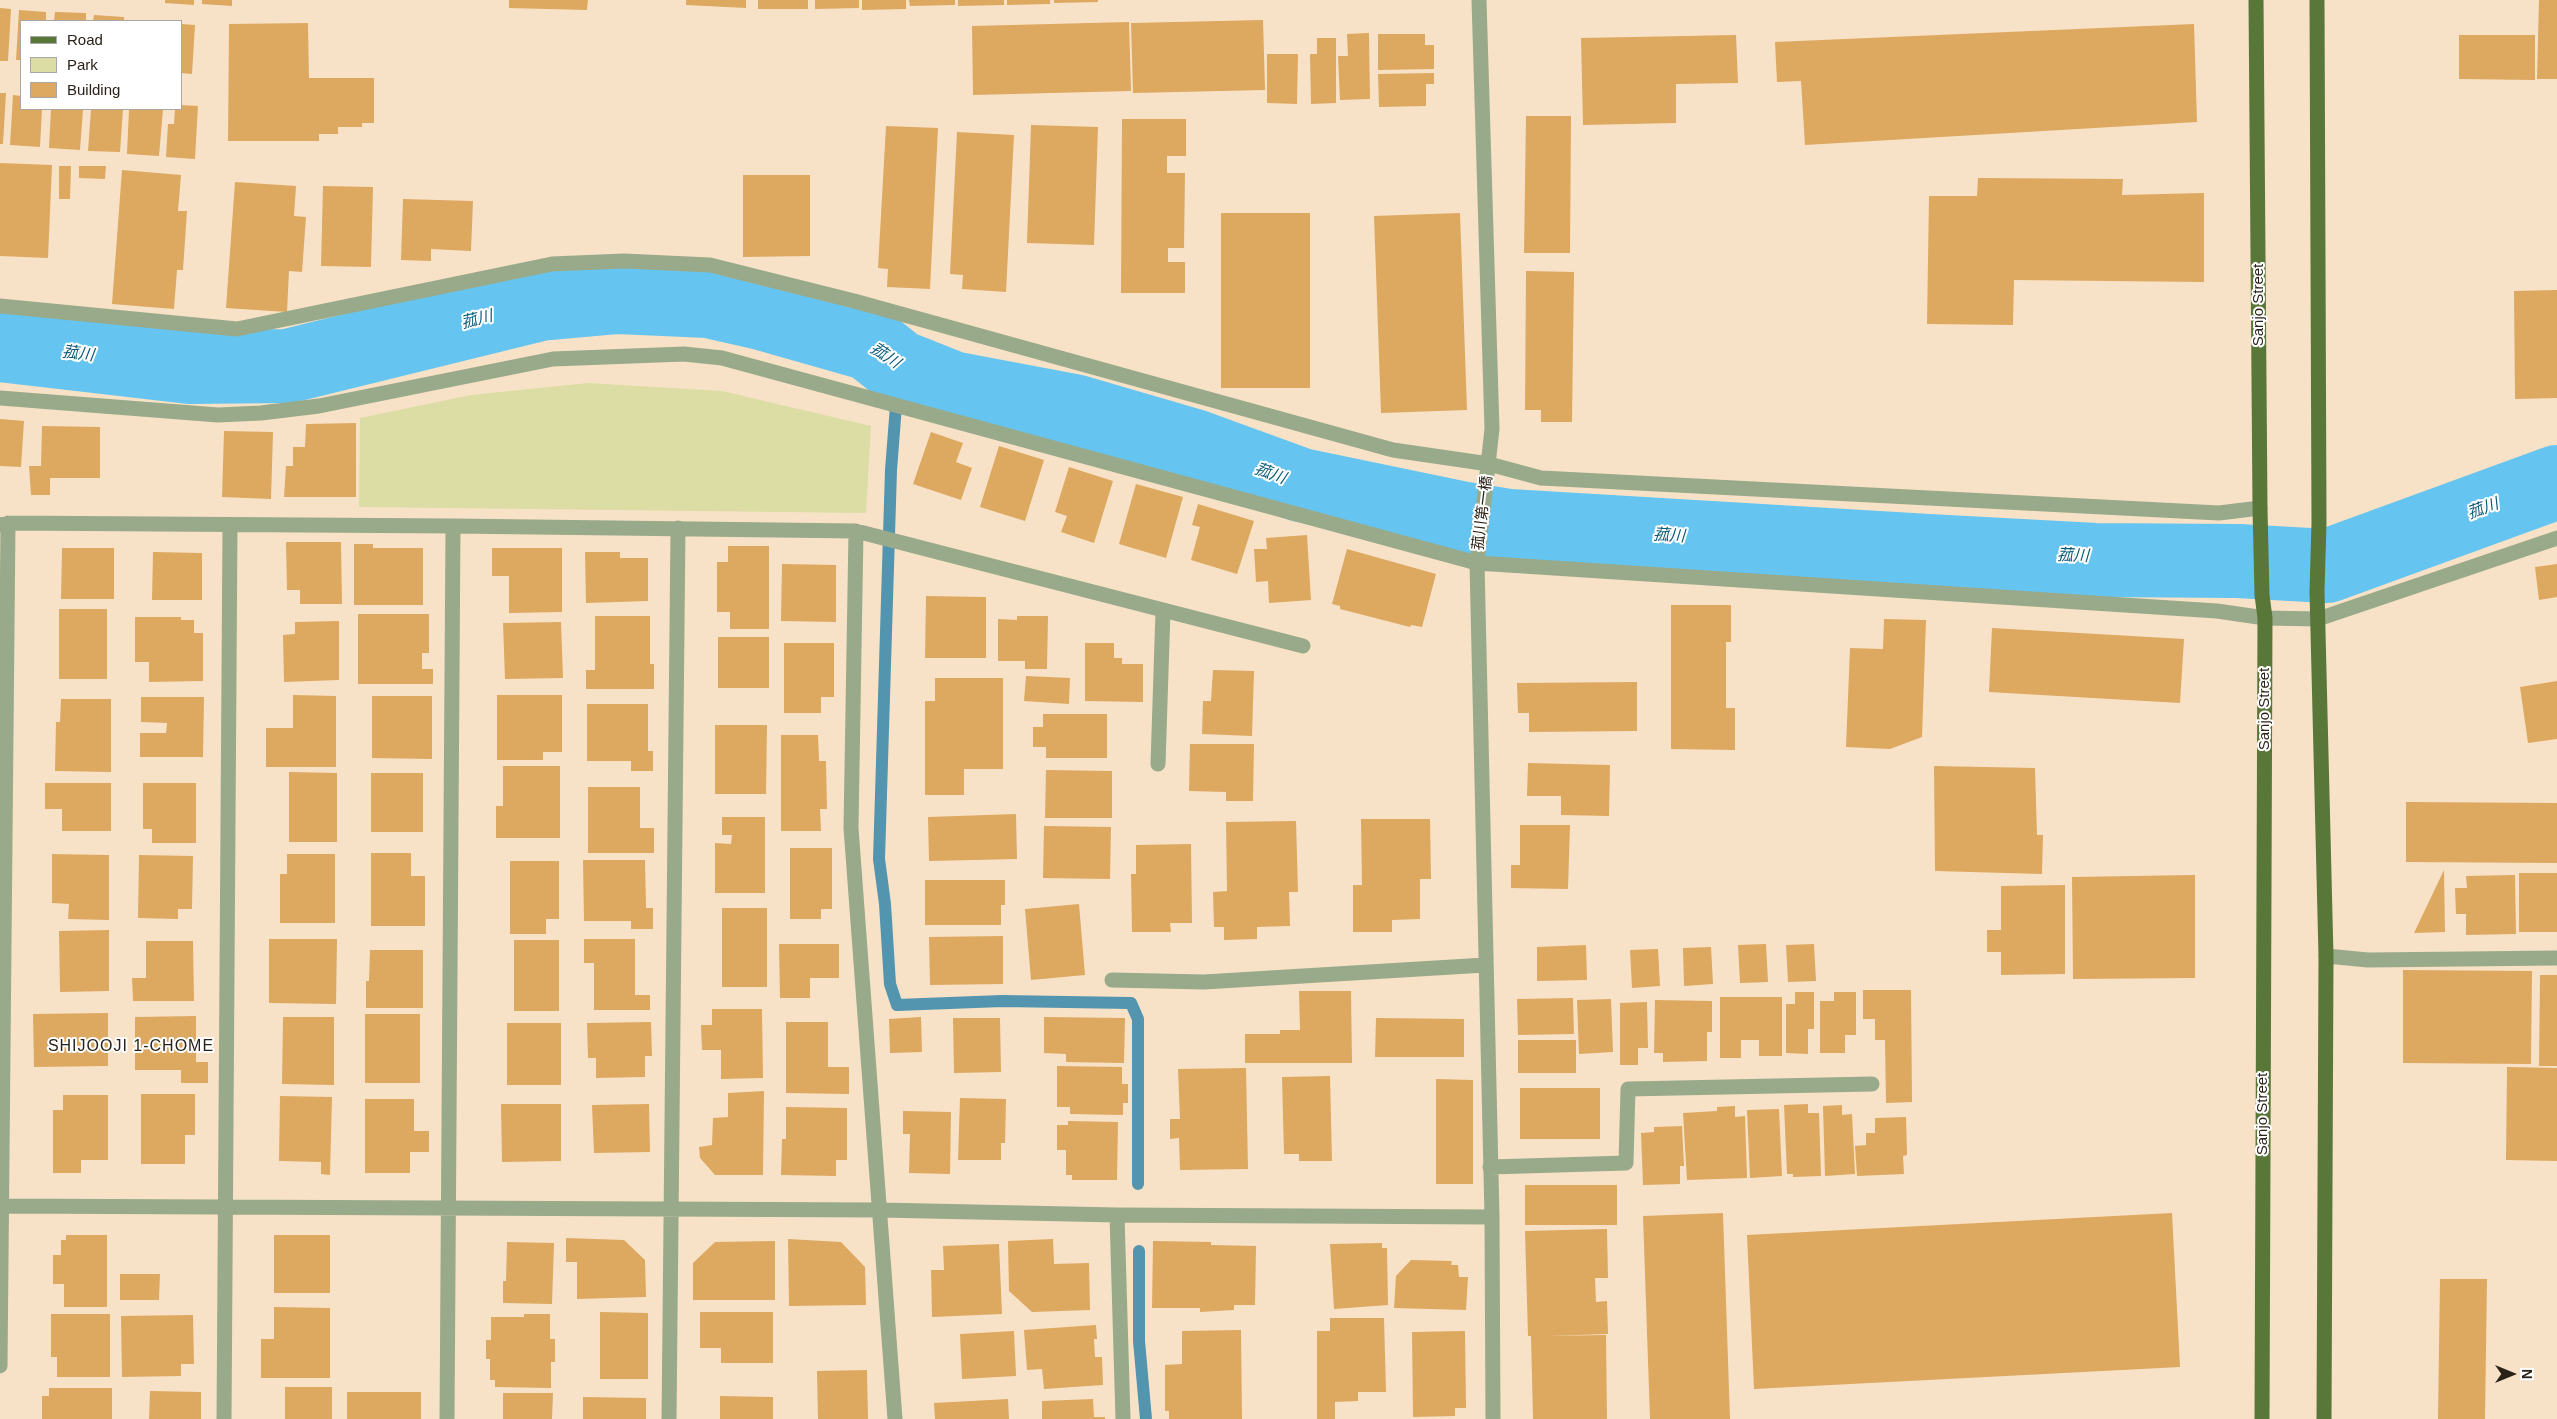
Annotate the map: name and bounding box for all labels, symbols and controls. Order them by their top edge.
legend [20,20,182,110]
text: Road [67,31,103,48]
text: Park [67,56,98,73]
text: Building [67,81,120,98]
street label: Sanjo Street [2250,264,2268,346]
water label: 菰川 [459,307,495,333]
water label: 菰川 [866,339,904,373]
water label: 菰川 [61,343,95,365]
water label: 菰川 [1252,460,1288,488]
street label: 菰川第一橋 [1469,475,1497,551]
water label: 菰川 [2465,495,2501,523]
water label: 菰川 [1653,526,1685,546]
water label: 菰川 [2057,546,2089,566]
street label: Sanjo Street [2256,668,2274,750]
district label: SHIJOOJI 1-CHOME [46,1037,216,1057]
street label: Sanjo Street [2254,1073,2272,1155]
north arrow [2487,1349,2537,1399]
text: N [2519,1369,2535,1379]

